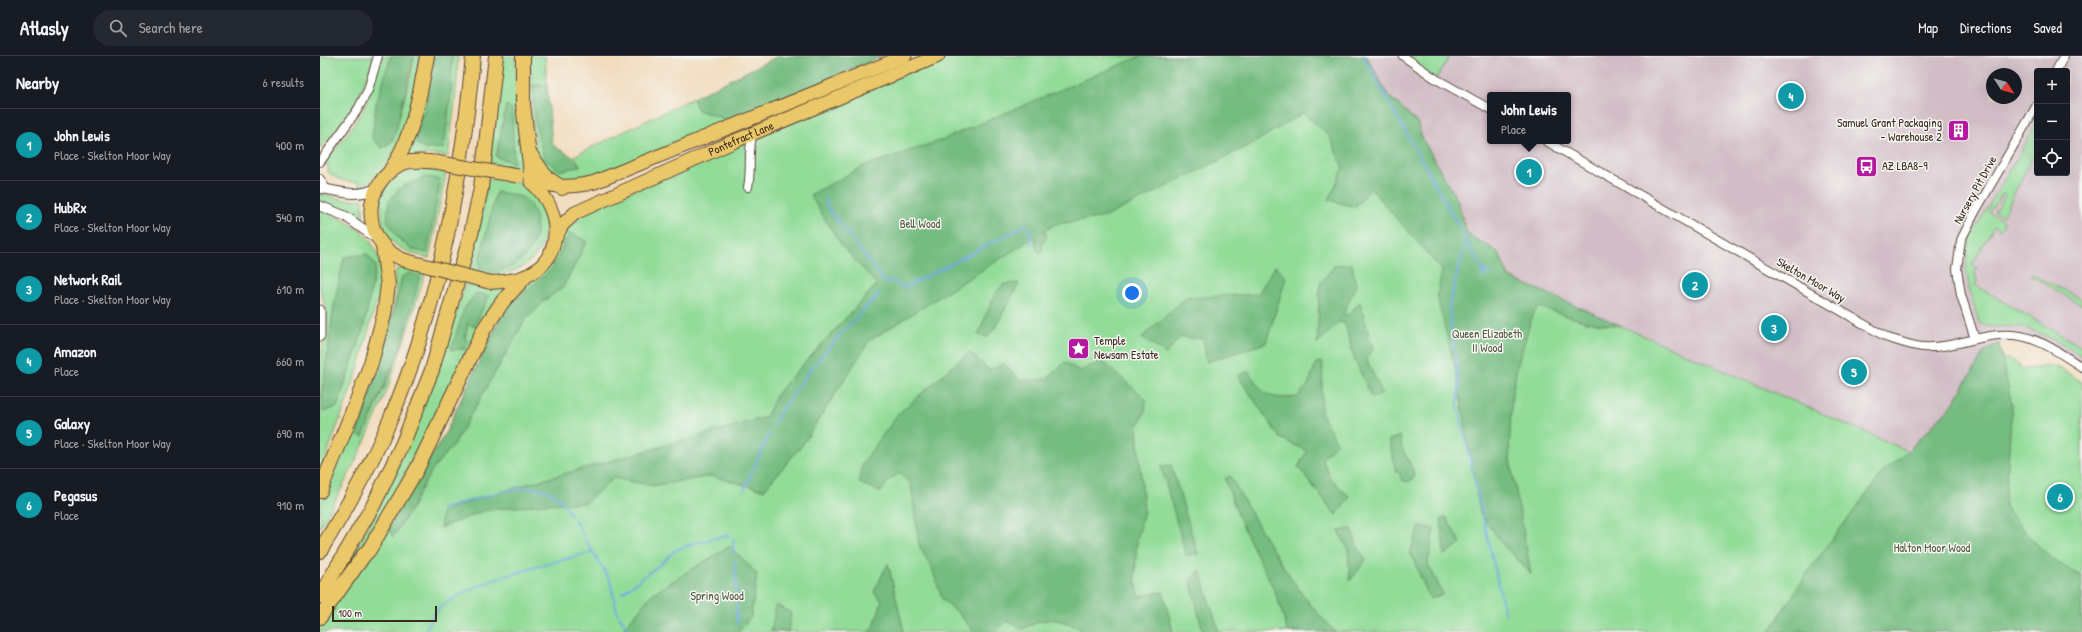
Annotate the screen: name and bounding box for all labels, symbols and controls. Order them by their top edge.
search box [93,10,373,46]
text: Atlasly [20,15,69,41]
icon: search [107,17,129,39]
text: Search here [139,17,203,38]
text: Map [1918,18,1938,37]
text: Directions [1960,18,2011,37]
text: Saved [2033,18,2062,37]
north arrow [1986,68,2022,104]
map controls [2034,68,2070,176]
button: + [2034,68,2070,104]
text: Nearby [16,71,59,94]
text: 6 results [263,73,304,91]
pin: 4 [1778,81,1804,111]
popup [1487,92,1571,144]
text: John Lewis [1501,99,1557,120]
button: − [2034,104,2070,140]
place label: Samuel Grant Packaging - Warehouse 2 [1837,114,1942,145]
street label: Pontefract Lane [705,117,776,160]
building icon: Samuel Grant Packaging - Warehouse 2 [1945,117,1971,143]
text: Place [1501,120,1526,138]
text: John Lewis [54,125,110,146]
text: 1 [27,136,31,154]
text: 400 m [276,136,304,154]
button: locate [2034,140,2070,176]
text: Place · Skelton Moor Way [54,146,171,164]
street label: Nursery Pit Drive [1949,152,2000,227]
bus stop icon: AZ LBA8-9 [1854,153,1880,179]
pin: 1 [1516,157,1542,187]
place label: AZ LBA8-9 [1882,157,1928,174]
text: HubRx [54,197,87,218]
text: 2 [26,208,32,226]
text: 540 m [276,208,304,226]
park label: Bell Wood [900,215,941,232]
text: Place · Skelton Moor Way [54,218,171,236]
street label: Skelton Moor Way [1774,253,1849,306]
text: Network Rail [54,269,122,290]
pin: 2 [1682,270,1708,300]
text: 3 [26,280,32,298]
text: 610 m [276,280,304,298]
your location [1122,283,1142,303]
text: Place · Skelton Moor Way [54,290,171,308]
pin: 3 [1761,313,1787,343]
park label: Queen Elizabeth II Wood [1452,325,1522,356]
place label: Temple Newsam Estate [1094,332,1159,363]
place icon: Temple Newsam Estate [1065,335,1091,361]
text: Amazon [54,341,97,362]
text: 4 [27,352,31,370]
text: 660 m [276,352,304,370]
pin: 5 [1841,357,1867,387]
text: Place [54,362,79,380]
text: Galaxy [54,413,90,434]
text: 5 [26,424,32,442]
text: 690 m [276,424,304,442]
text: Place · Skelton Moor Way [54,434,171,452]
pin: 6 [2047,482,2073,512]
text: Pegasus [54,485,97,506]
text: 6 [26,496,32,514]
text: 910 m [277,496,304,514]
text: Place [54,506,79,524]
park label: Halton Moor Wood [1894,539,1971,556]
park label: Spring Wood [690,587,744,604]
scale bar [332,604,437,623]
text: 100 m [338,606,362,620]

